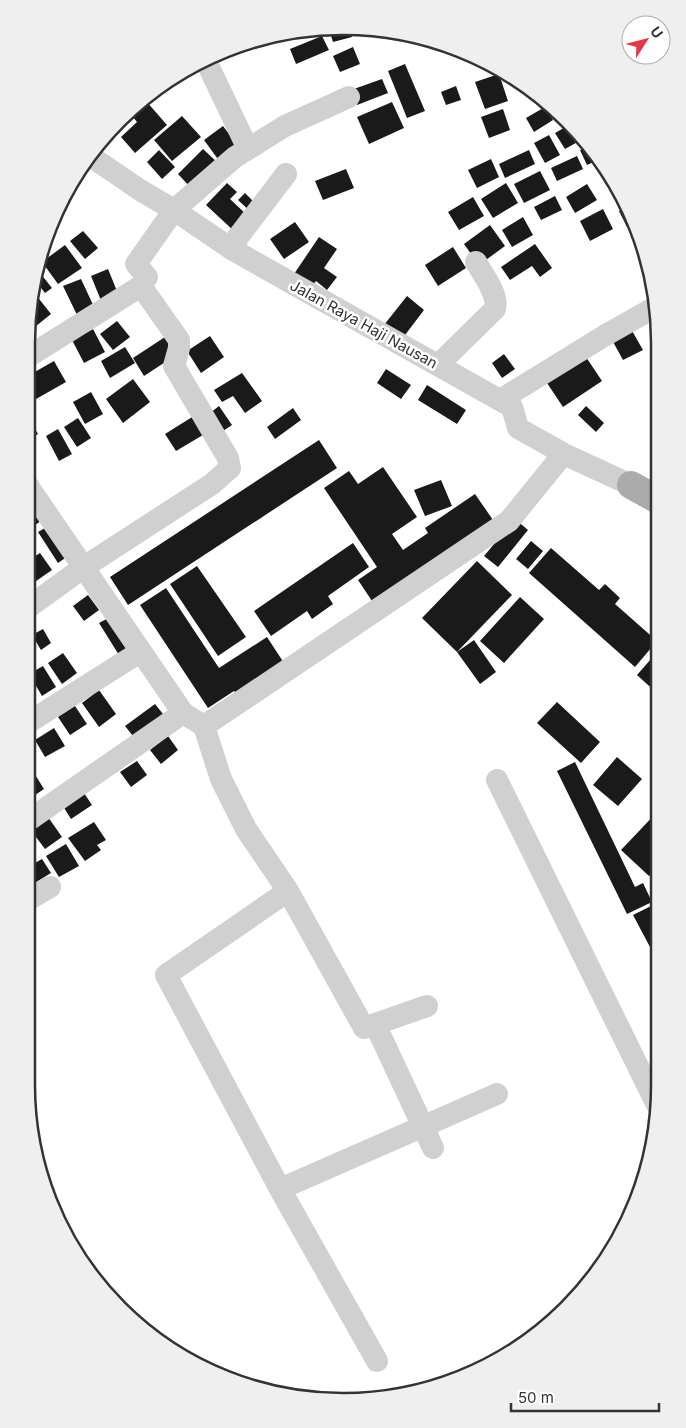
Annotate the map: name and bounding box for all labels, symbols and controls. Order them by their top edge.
north arrow [621,15,671,65]
text: U [647,23,667,41]
street label: Jalan Raya Haji Nausan [287,276,441,372]
scale bar [511,1380,658,1412]
text: 50 m [518,1388,554,1407]

